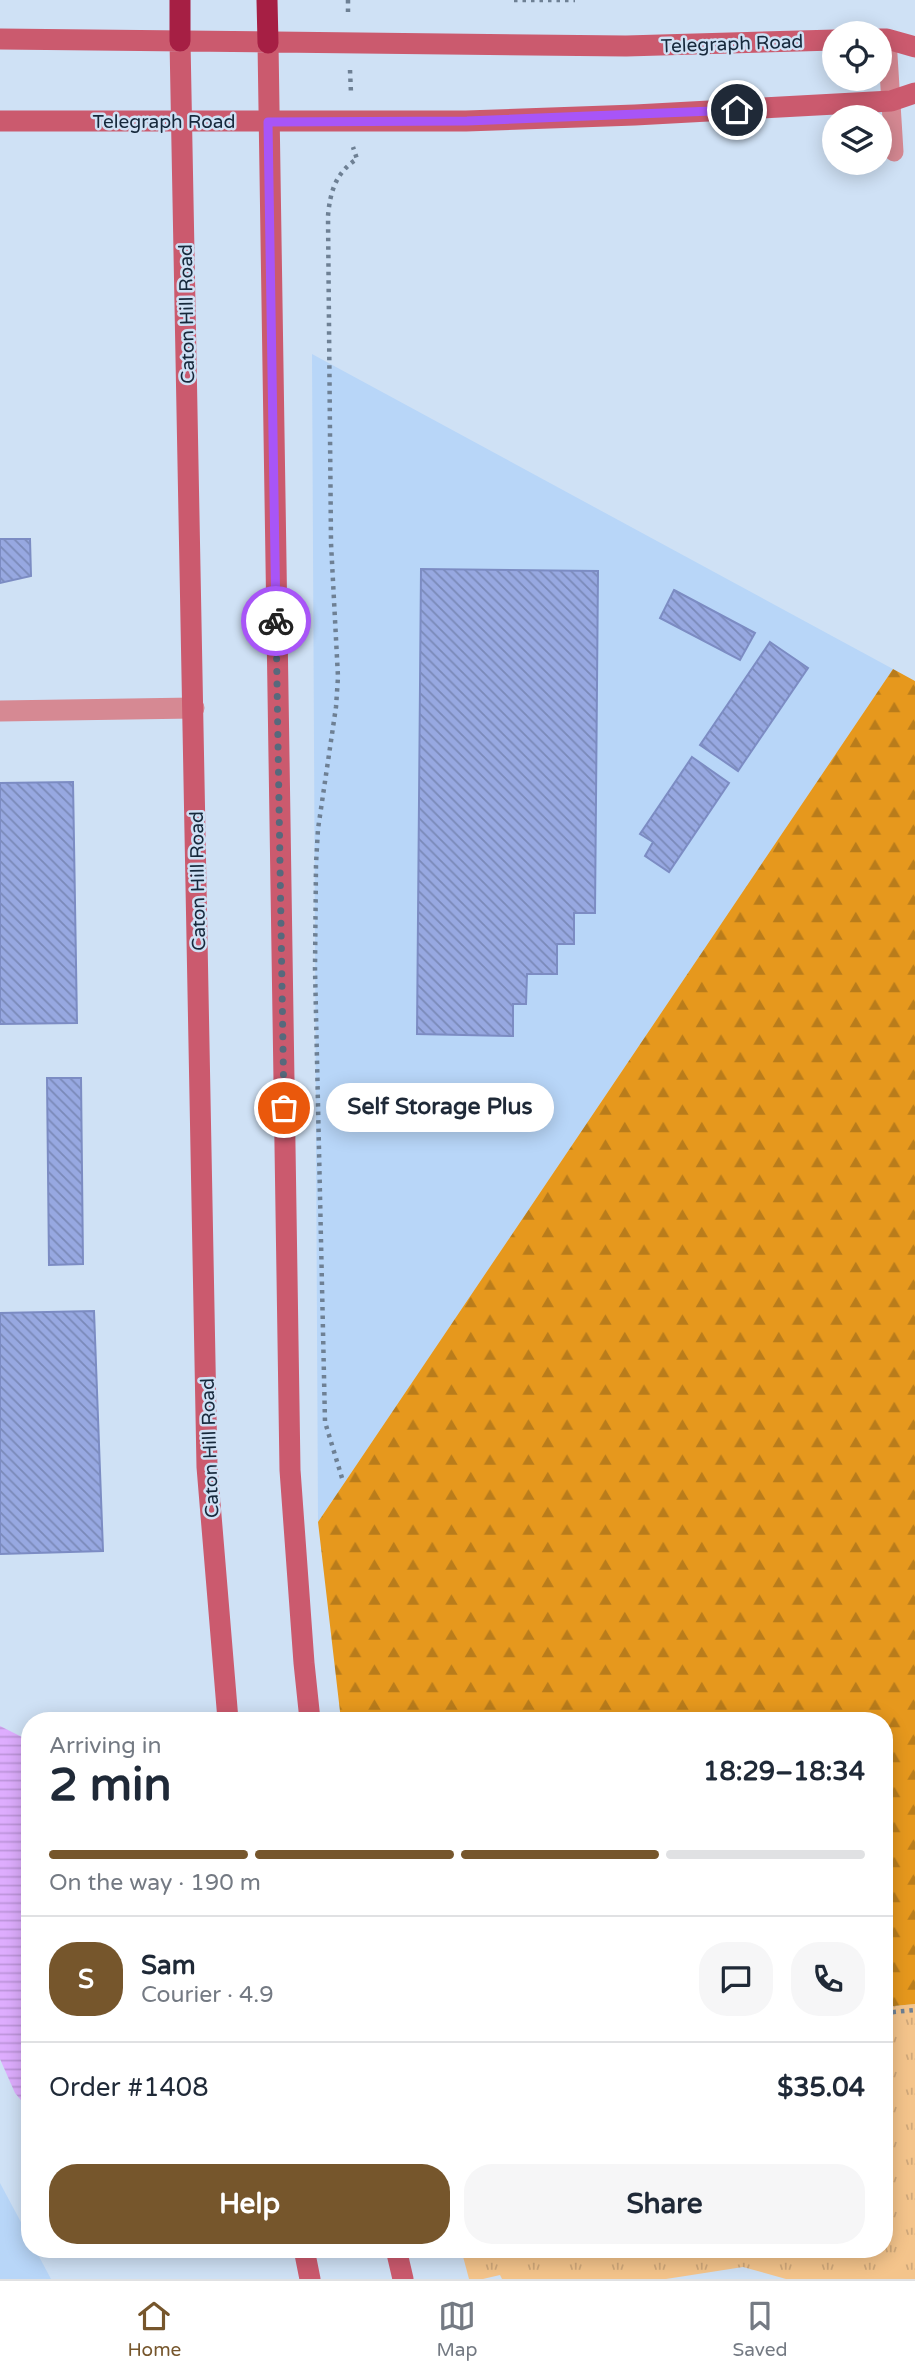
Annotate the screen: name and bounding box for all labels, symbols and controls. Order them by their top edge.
map controls [822,21,892,175]
button: locate [822,21,892,91]
street label: Telegraph Road [660,31,804,57]
pin [707,80,767,140]
icon: home [718,91,756,129]
button: layers [822,105,892,175]
street label: Telegraph Road [93,111,235,133]
street label: Caton Hill Road [175,244,199,384]
courier [241,586,311,656]
icon: bike [257,602,295,640]
street label: Caton Hill Road [186,811,210,951]
pin [254,1078,314,1138]
callout: Self Storage Plus [326,1084,554,1132]
icon: bag [265,1089,303,1127]
text: Self Storage Plus [347,1093,533,1121]
street label: Caton Hill Road [197,1378,223,1518]
text: Arriving in [49,1732,162,1760]
text: 18:29–18:34 [703,1756,865,1787]
text: 2 min [49,1758,172,1813]
text: On the way · 190 m [49,1869,261,1897]
button: chat [699,1942,773,2016]
button: phone [791,1942,865,2016]
text: Sam [141,1950,196,1981]
text: S [78,1964,94,1995]
text: Courier · 4.9 [141,1981,274,2009]
text: Order #1408 [49,2072,209,2103]
text: $35.04 [777,2072,865,2103]
button: Help [49,2164,450,2244]
button: Share [464,2164,865,2244]
tab: Home [128,2297,181,2361]
tab: Map [436,2297,477,2361]
tab: Saved [733,2297,787,2361]

